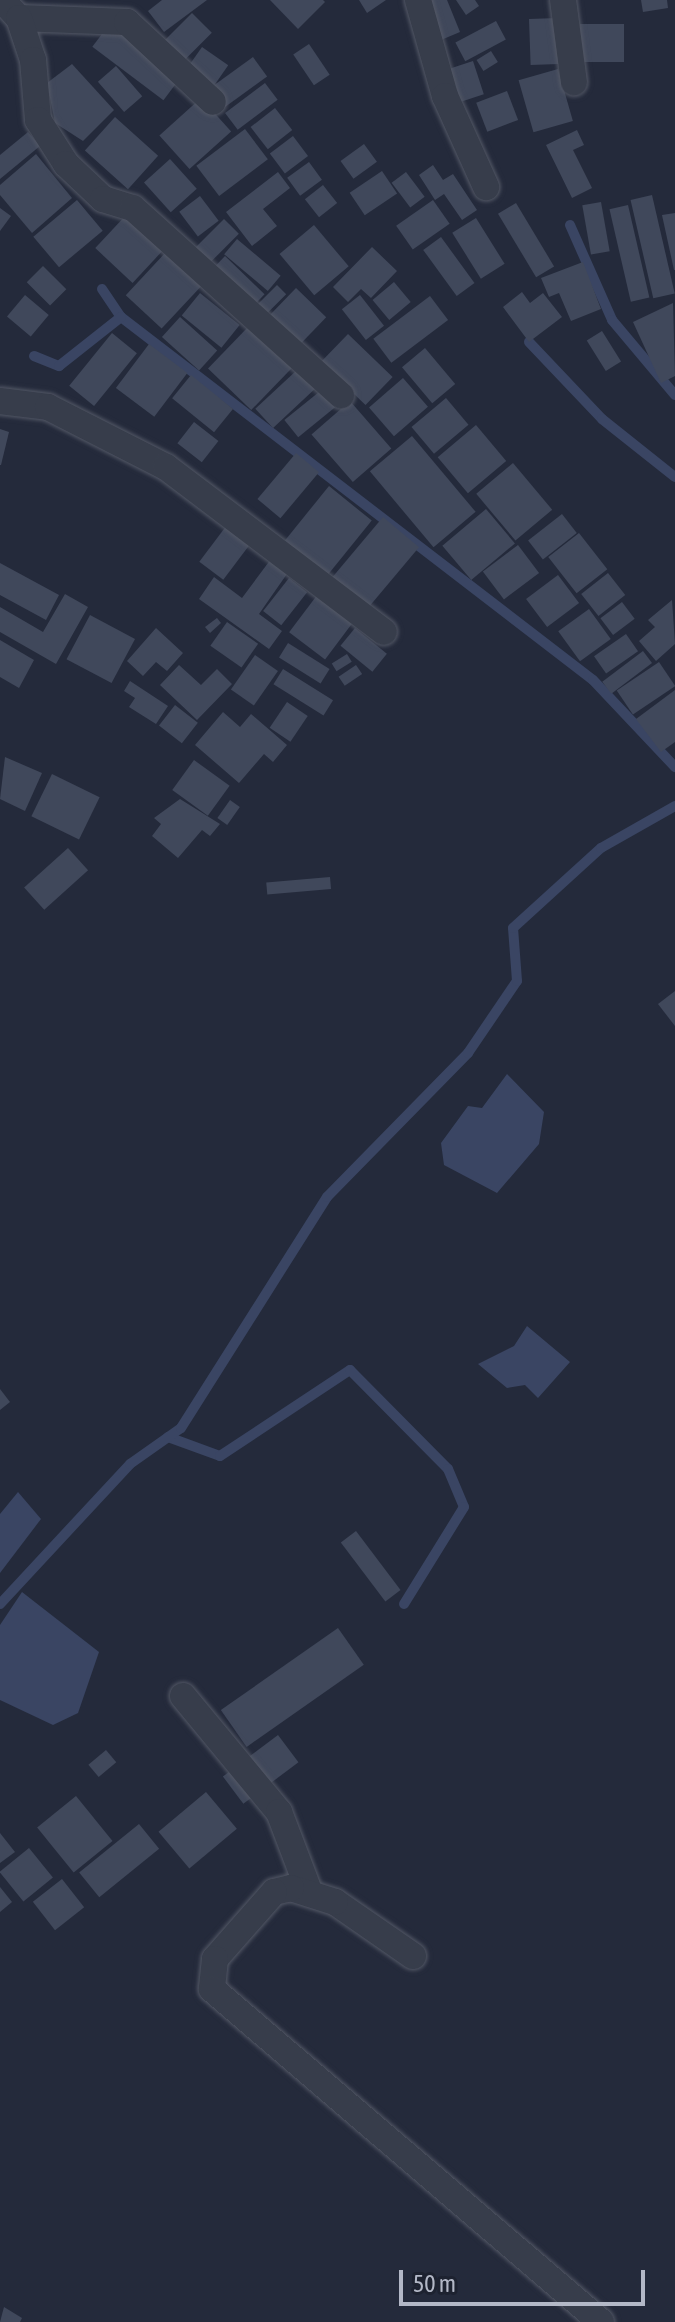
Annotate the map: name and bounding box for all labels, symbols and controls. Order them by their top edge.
scale bar [403,2254,649,2304]
text: 50 m [413,2270,456,2297]

